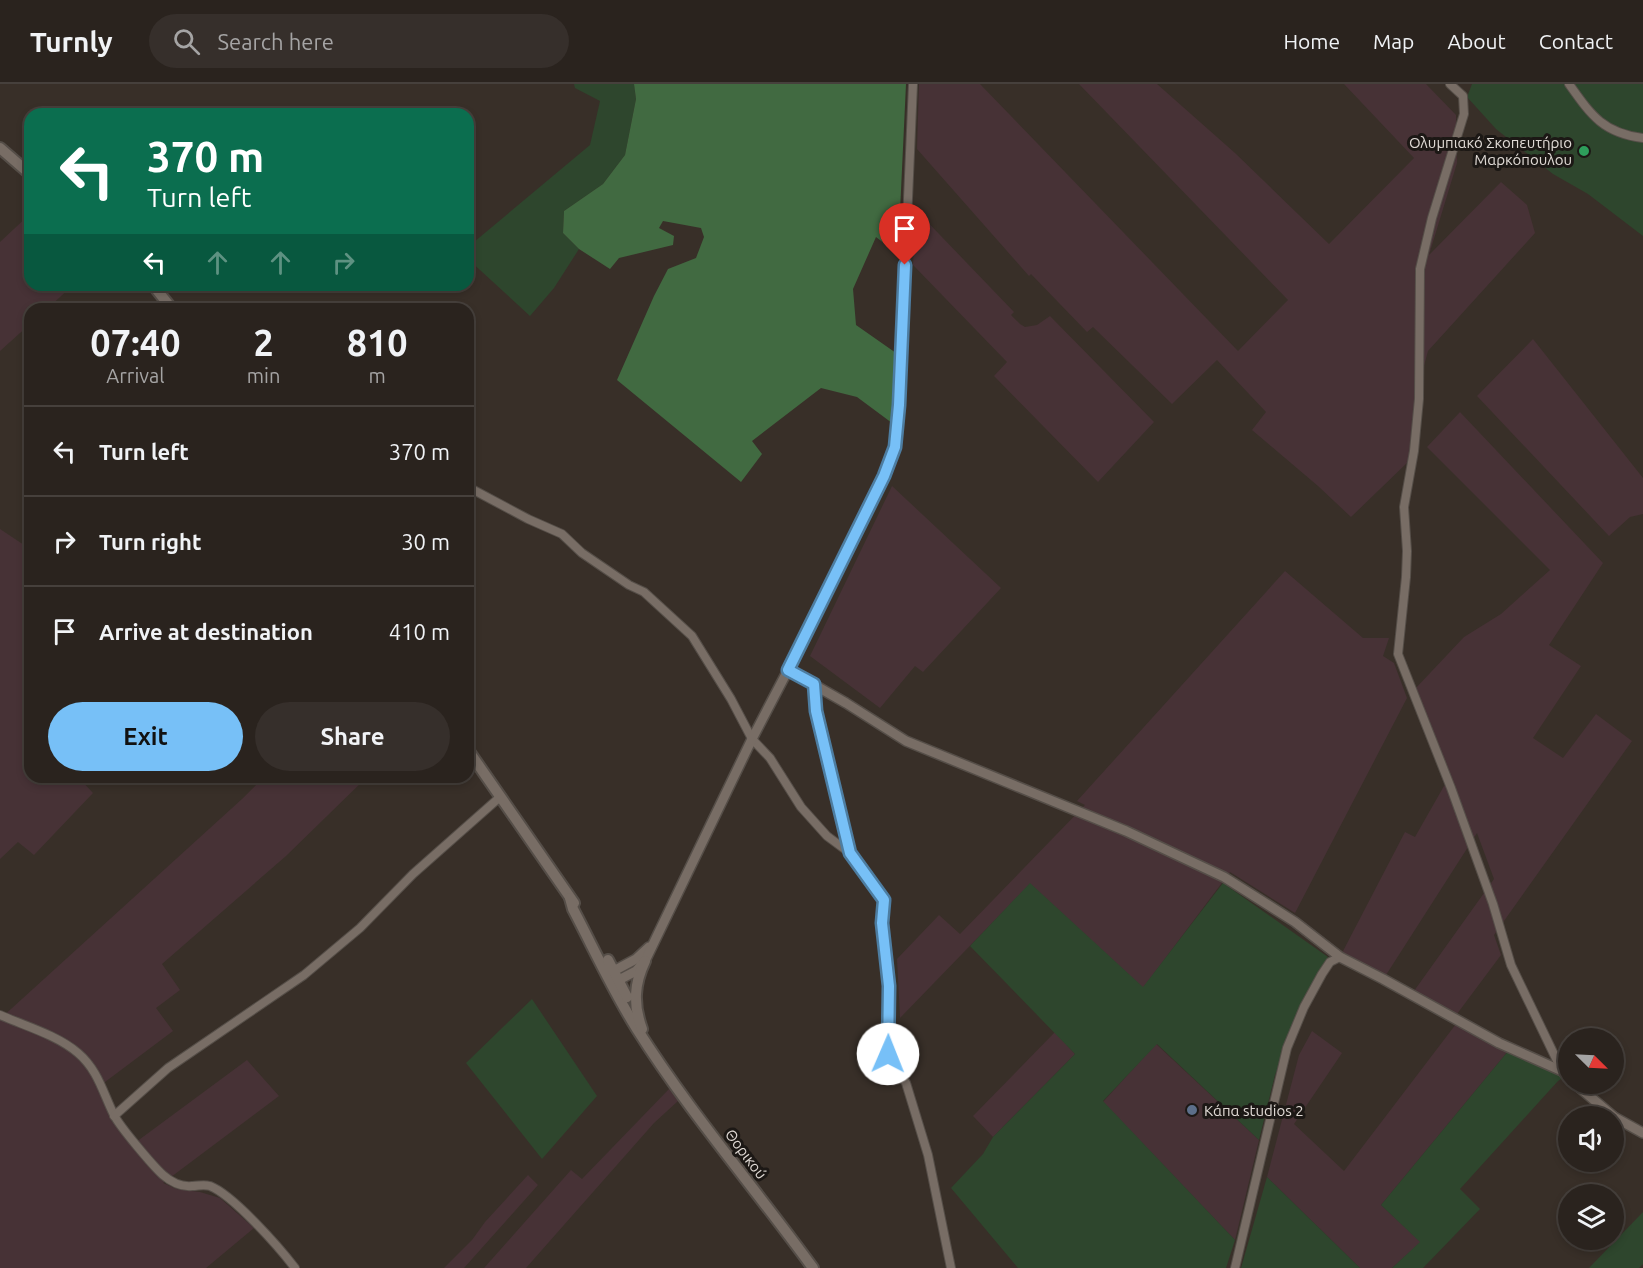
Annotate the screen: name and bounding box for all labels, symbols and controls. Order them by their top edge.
search box [149,14,569,68]
icon: search [170,25,203,58]
text: Turnly [30,26,113,57]
text: Search here [218,29,334,54]
text: Home [1283,29,1340,53]
text: Map [1373,29,1414,53]
text: About [1447,29,1506,53]
text: Contact [1539,29,1613,53]
icon: left [48,132,126,210]
text: 370 m [147,133,264,180]
place label: Ολυμπιακό Σκοπευτήριο Μαρκόπουλου [1409,134,1572,168]
marker: Ολυμπιακό Σκοπευτήριο Μαρκόπουλου [1577,144,1591,158]
text: Turn left [147,182,251,212]
pin [879,203,930,265]
icon: arrive [888,212,921,245]
icon: left [138,246,171,279]
icon: ahead [201,246,234,279]
icon: ahead [264,246,297,279]
icon: right [327,246,360,279]
text: 07:40 [90,322,180,363]
text: 2 [253,322,274,363]
text: 810 [347,322,408,363]
text: Arrival [106,364,165,387]
text: min [247,364,280,387]
text: m [369,364,386,387]
icon: left [48,435,81,468]
text: Turn left [99,439,189,464]
text: 370 m [389,439,450,464]
icon: right [48,525,81,558]
text: Turn right [99,529,201,554]
text: 30 m [401,529,450,554]
icon: arrive [48,615,81,648]
text: Arrive at destination [99,619,313,644]
text: 410 m [389,619,450,644]
button: Exit [48,702,243,771]
button: Share [255,702,450,771]
position arrow [856,1022,920,1086]
north arrow [1558,1028,1624,1094]
map controls [1558,1028,1624,1250]
place label: Κάπα studios 2 [1204,1102,1304,1119]
marker: Κάπα studios 2 [1185,1103,1199,1117]
button: sound [1558,1106,1624,1172]
street label: Θορικού [722,1126,770,1182]
button: layers [1558,1184,1624,1250]

